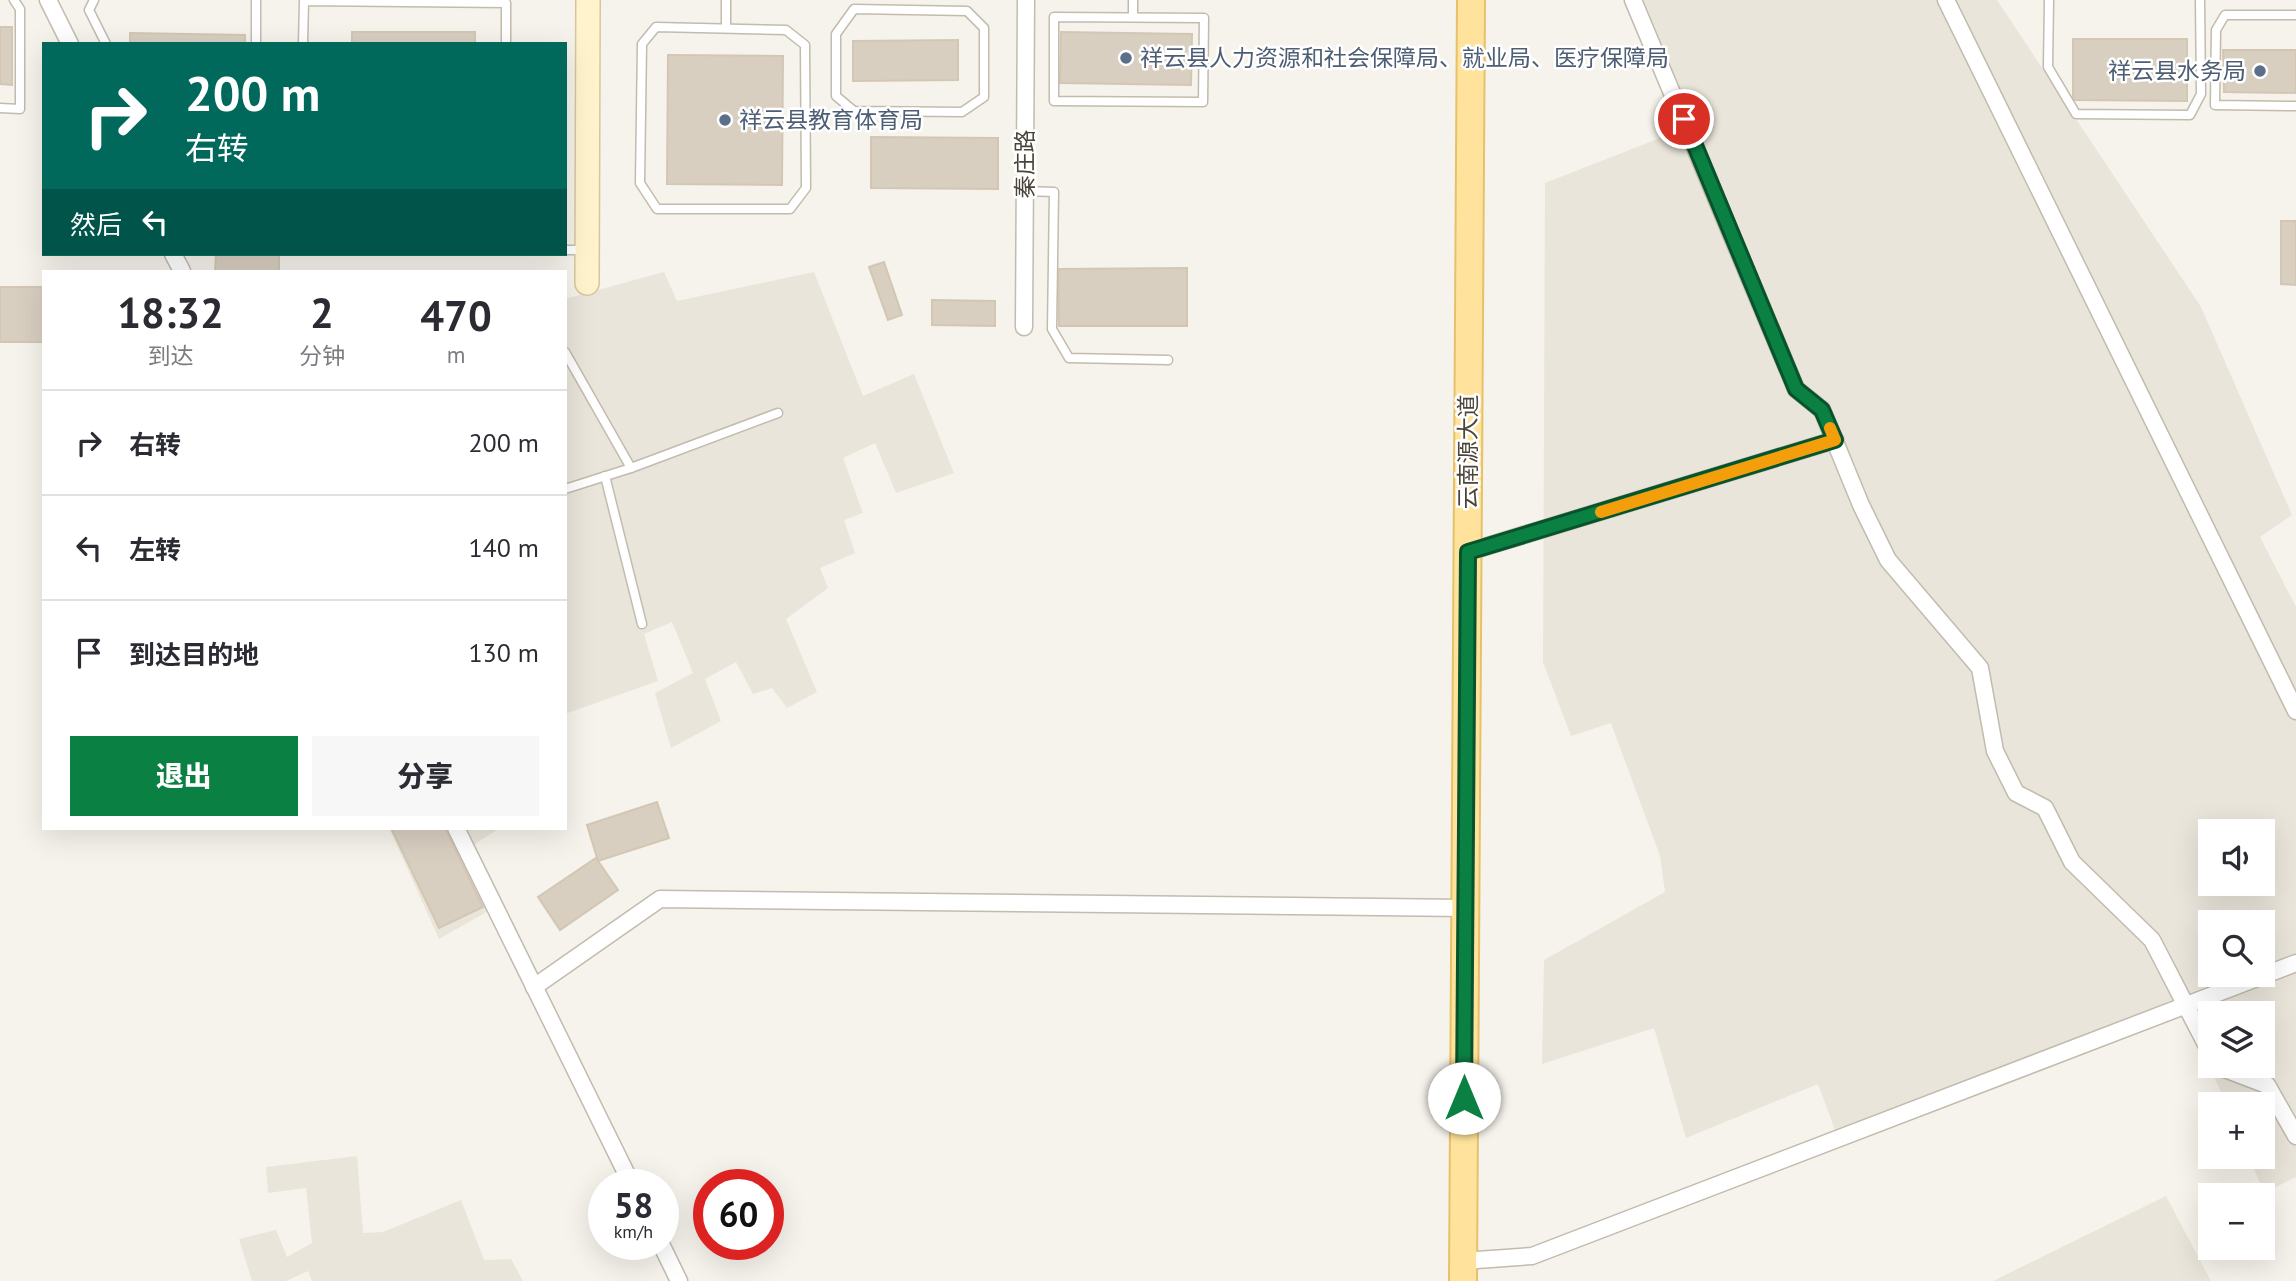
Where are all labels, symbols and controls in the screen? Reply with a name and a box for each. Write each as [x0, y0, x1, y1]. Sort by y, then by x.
place label: 祥云县人力资源和社会保障局、就业局、医疗保障局 [1140, 43, 1669, 72]
marker: 祥云县人力资源和社会保障局、就业局、医疗保障局 [1118, 50, 1134, 66]
place label: 祥云县水务局 [2108, 56, 2246, 85]
text: 200 m [185, 61, 320, 125]
marker: 祥云县水务局 [2252, 63, 2268, 79]
icon: right [70, 70, 161, 161]
pin [1654, 89, 1714, 149]
icon: arrive [1665, 100, 1703, 138]
place label: 祥云县教育体育局 [739, 105, 923, 134]
marker: 祥云县教育体育局 [717, 112, 733, 128]
text: 右转 [185, 127, 249, 169]
street label: 秦庄路 [1010, 130, 1039, 199]
icon: left [136, 203, 174, 241]
text: 然后 [70, 208, 122, 241]
text: 18:32 [117, 285, 224, 340]
text: 2 [310, 285, 334, 340]
text: 470 [420, 288, 492, 343]
text: m [447, 340, 465, 369]
text: 到达 [148, 341, 194, 370]
text: 分钟 [299, 341, 345, 370]
street label: 云南源大道 [1453, 395, 1482, 510]
icon: right [70, 424, 108, 462]
text: 200 m [468, 426, 539, 459]
text: 右转 [129, 428, 181, 461]
icon: left [70, 529, 108, 567]
text: 140 m [468, 531, 539, 564]
text: 左转 [129, 533, 181, 566]
icon: arrive [70, 634, 108, 672]
text: 130 m [468, 636, 539, 669]
text: 到达目的地 [129, 638, 259, 671]
button: 退出 [70, 736, 298, 816]
button: 分享 [312, 736, 539, 816]
map controls [2198, 819, 2275, 1260]
button: sound [2198, 819, 2275, 896]
button: search [2198, 910, 2275, 987]
button: layers [2198, 1001, 2275, 1078]
position arrow [1427, 1061, 1501, 1135]
button: + [2198, 1092, 2275, 1169]
speed limit sign: 60 [693, 1169, 784, 1260]
text: 58 [614, 1182, 653, 1228]
button: − [2198, 1183, 2275, 1260]
text: km/h [614, 1220, 653, 1243]

